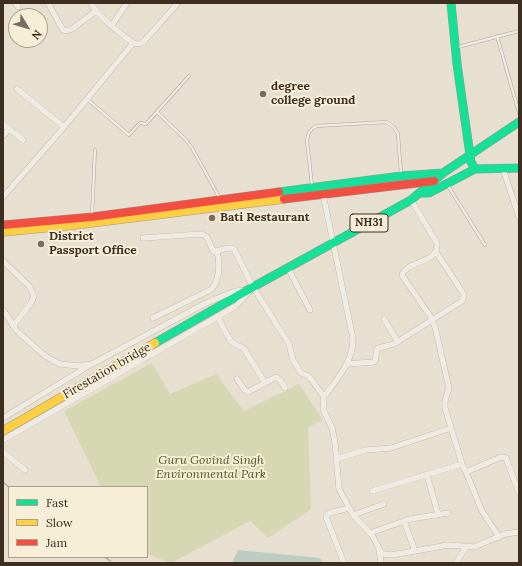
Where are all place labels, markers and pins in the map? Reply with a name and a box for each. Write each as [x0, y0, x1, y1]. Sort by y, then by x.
place label: degree college ground [271, 80, 355, 108]
marker: degree college ground [258, 89, 268, 99]
place label: Bati Restaurant [220, 211, 310, 225]
marker: Bati Restaurant [207, 213, 217, 223]
place label: District Passport Office [49, 230, 137, 258]
marker: District Passport Office [36, 239, 46, 249]

